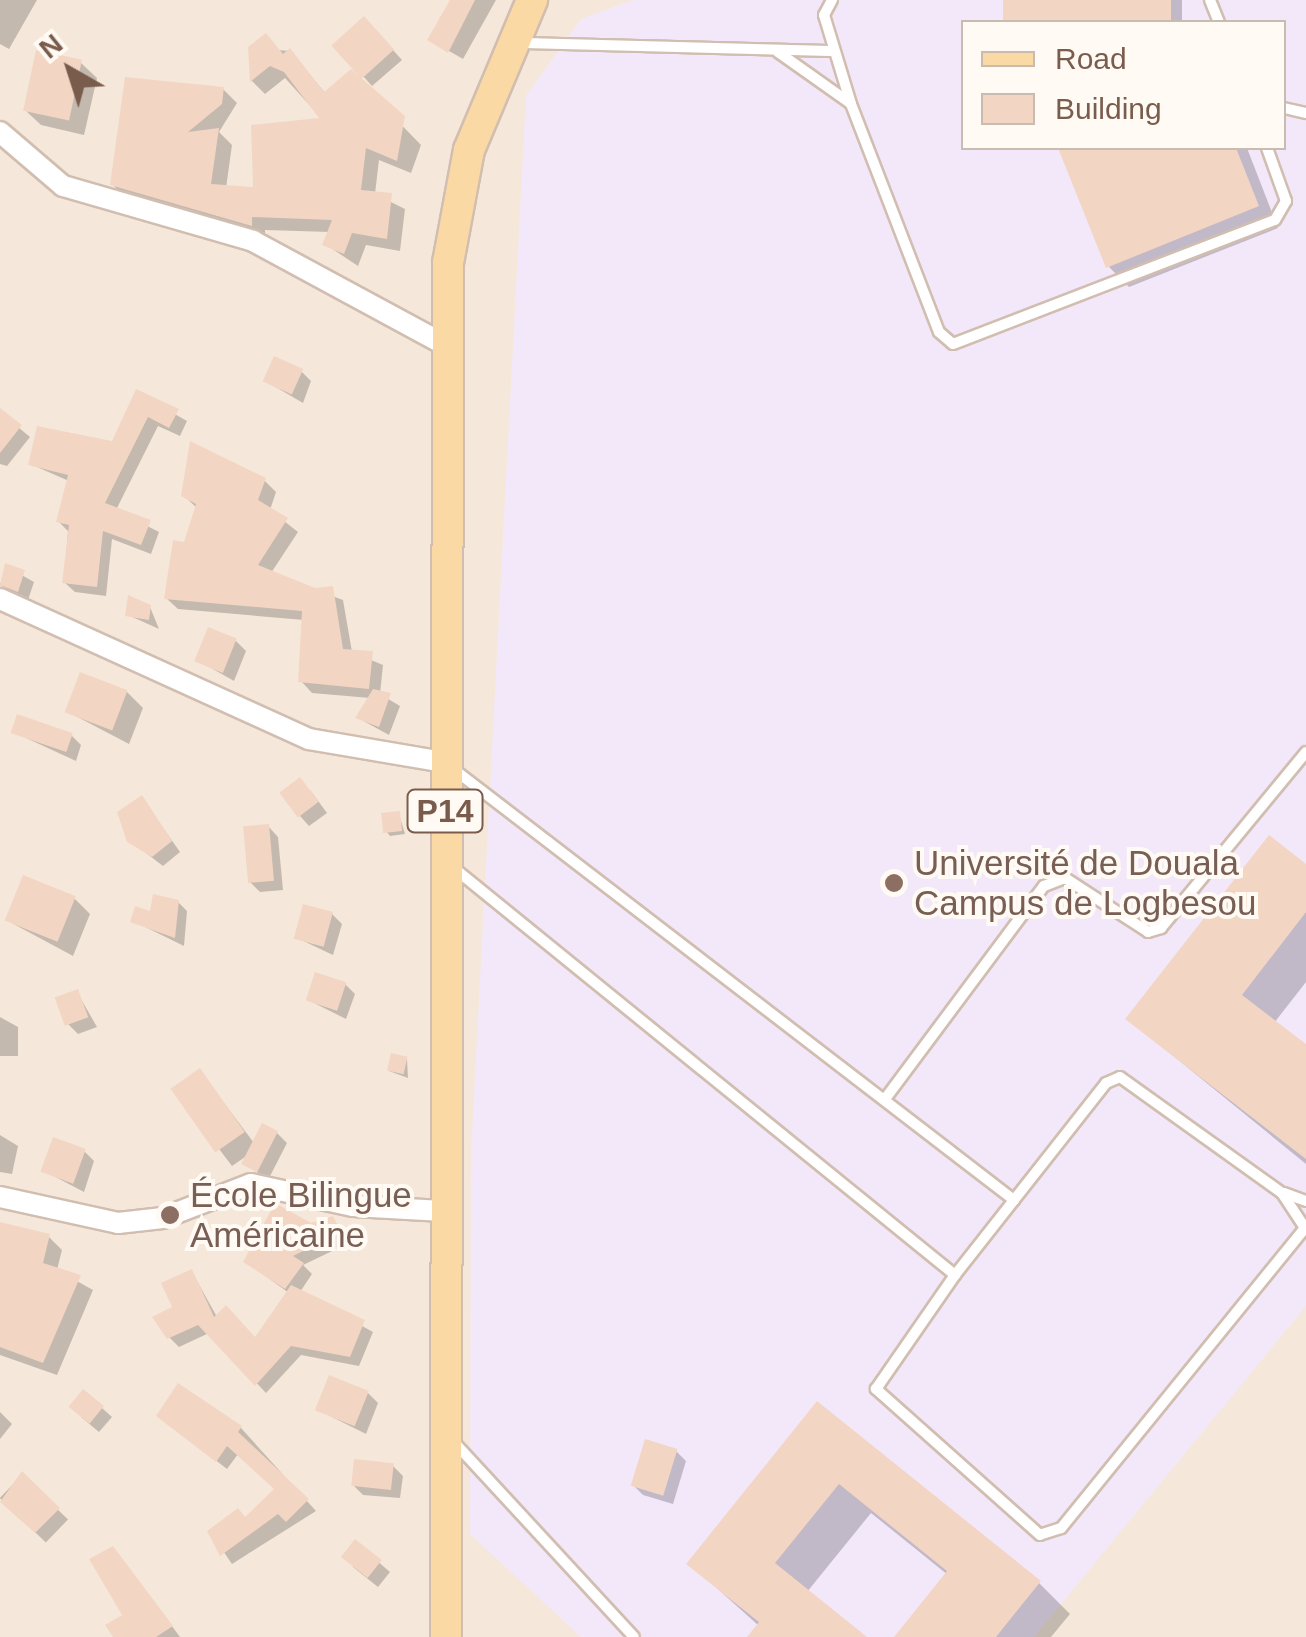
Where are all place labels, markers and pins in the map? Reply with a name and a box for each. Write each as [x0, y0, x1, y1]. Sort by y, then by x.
place label: Université de Douala Campus de Logbesou [914, 842, 1256, 924]
marker: Université de Douala Campus de Logbesou [883, 872, 905, 894]
place label: École Bilingue Américaine [190, 1174, 412, 1256]
marker: École Bilingue Américaine [159, 1204, 181, 1226]

